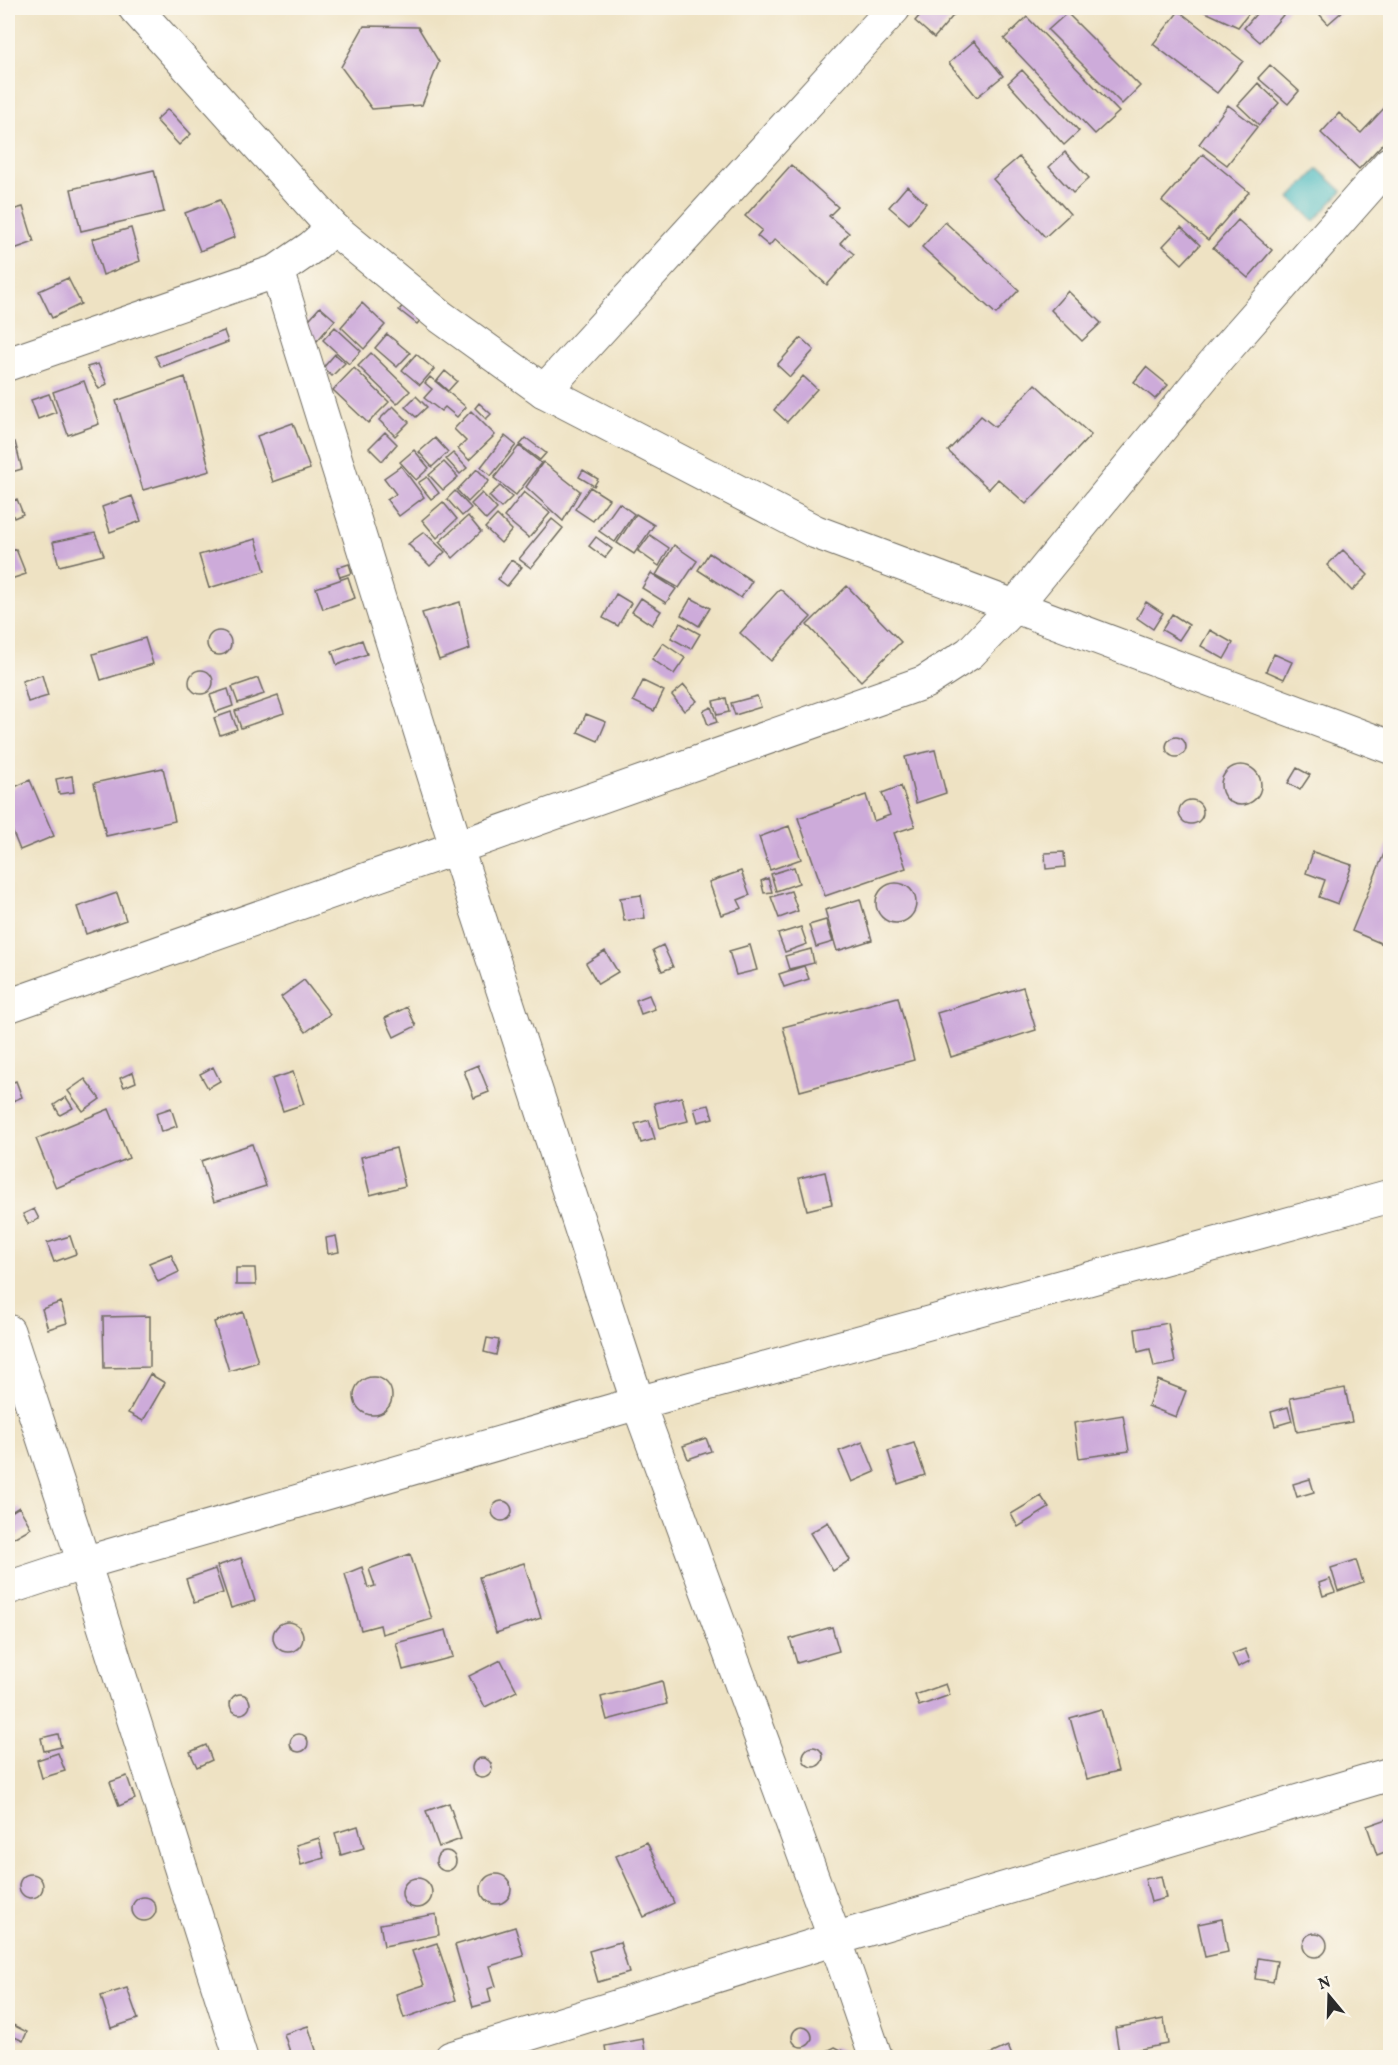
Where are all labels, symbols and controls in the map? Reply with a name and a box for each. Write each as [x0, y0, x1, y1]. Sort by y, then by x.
north arrow [1299, 1966, 1359, 2026]
text: N [1316, 1971, 1334, 1996]

